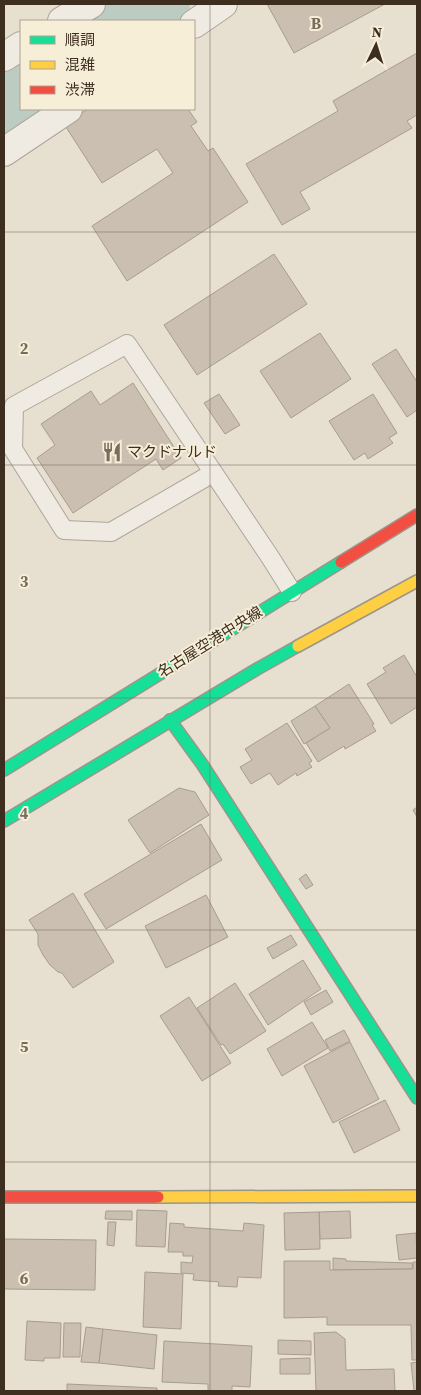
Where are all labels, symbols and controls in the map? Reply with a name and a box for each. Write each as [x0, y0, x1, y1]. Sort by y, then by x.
text: B [311, 12, 322, 34]
legend [20, 20, 195, 110]
north arrow [351, 20, 401, 70]
text: N [371, 22, 383, 42]
text: 順調 [65, 29, 95, 50]
text: 混雑 [65, 54, 95, 75]
text: 渋滞 [65, 79, 95, 100]
text: 2 [20, 337, 29, 359]
restaurant icon: マクドナルド [101, 441, 123, 463]
place label: マクドナルド [127, 441, 217, 462]
text: 3 [20, 570, 29, 592]
street label: 名古屋空港中央線 [153, 601, 266, 682]
text: 4 [20, 802, 29, 824]
text: 5 [20, 1035, 29, 1057]
text: 6 [20, 1267, 29, 1289]

